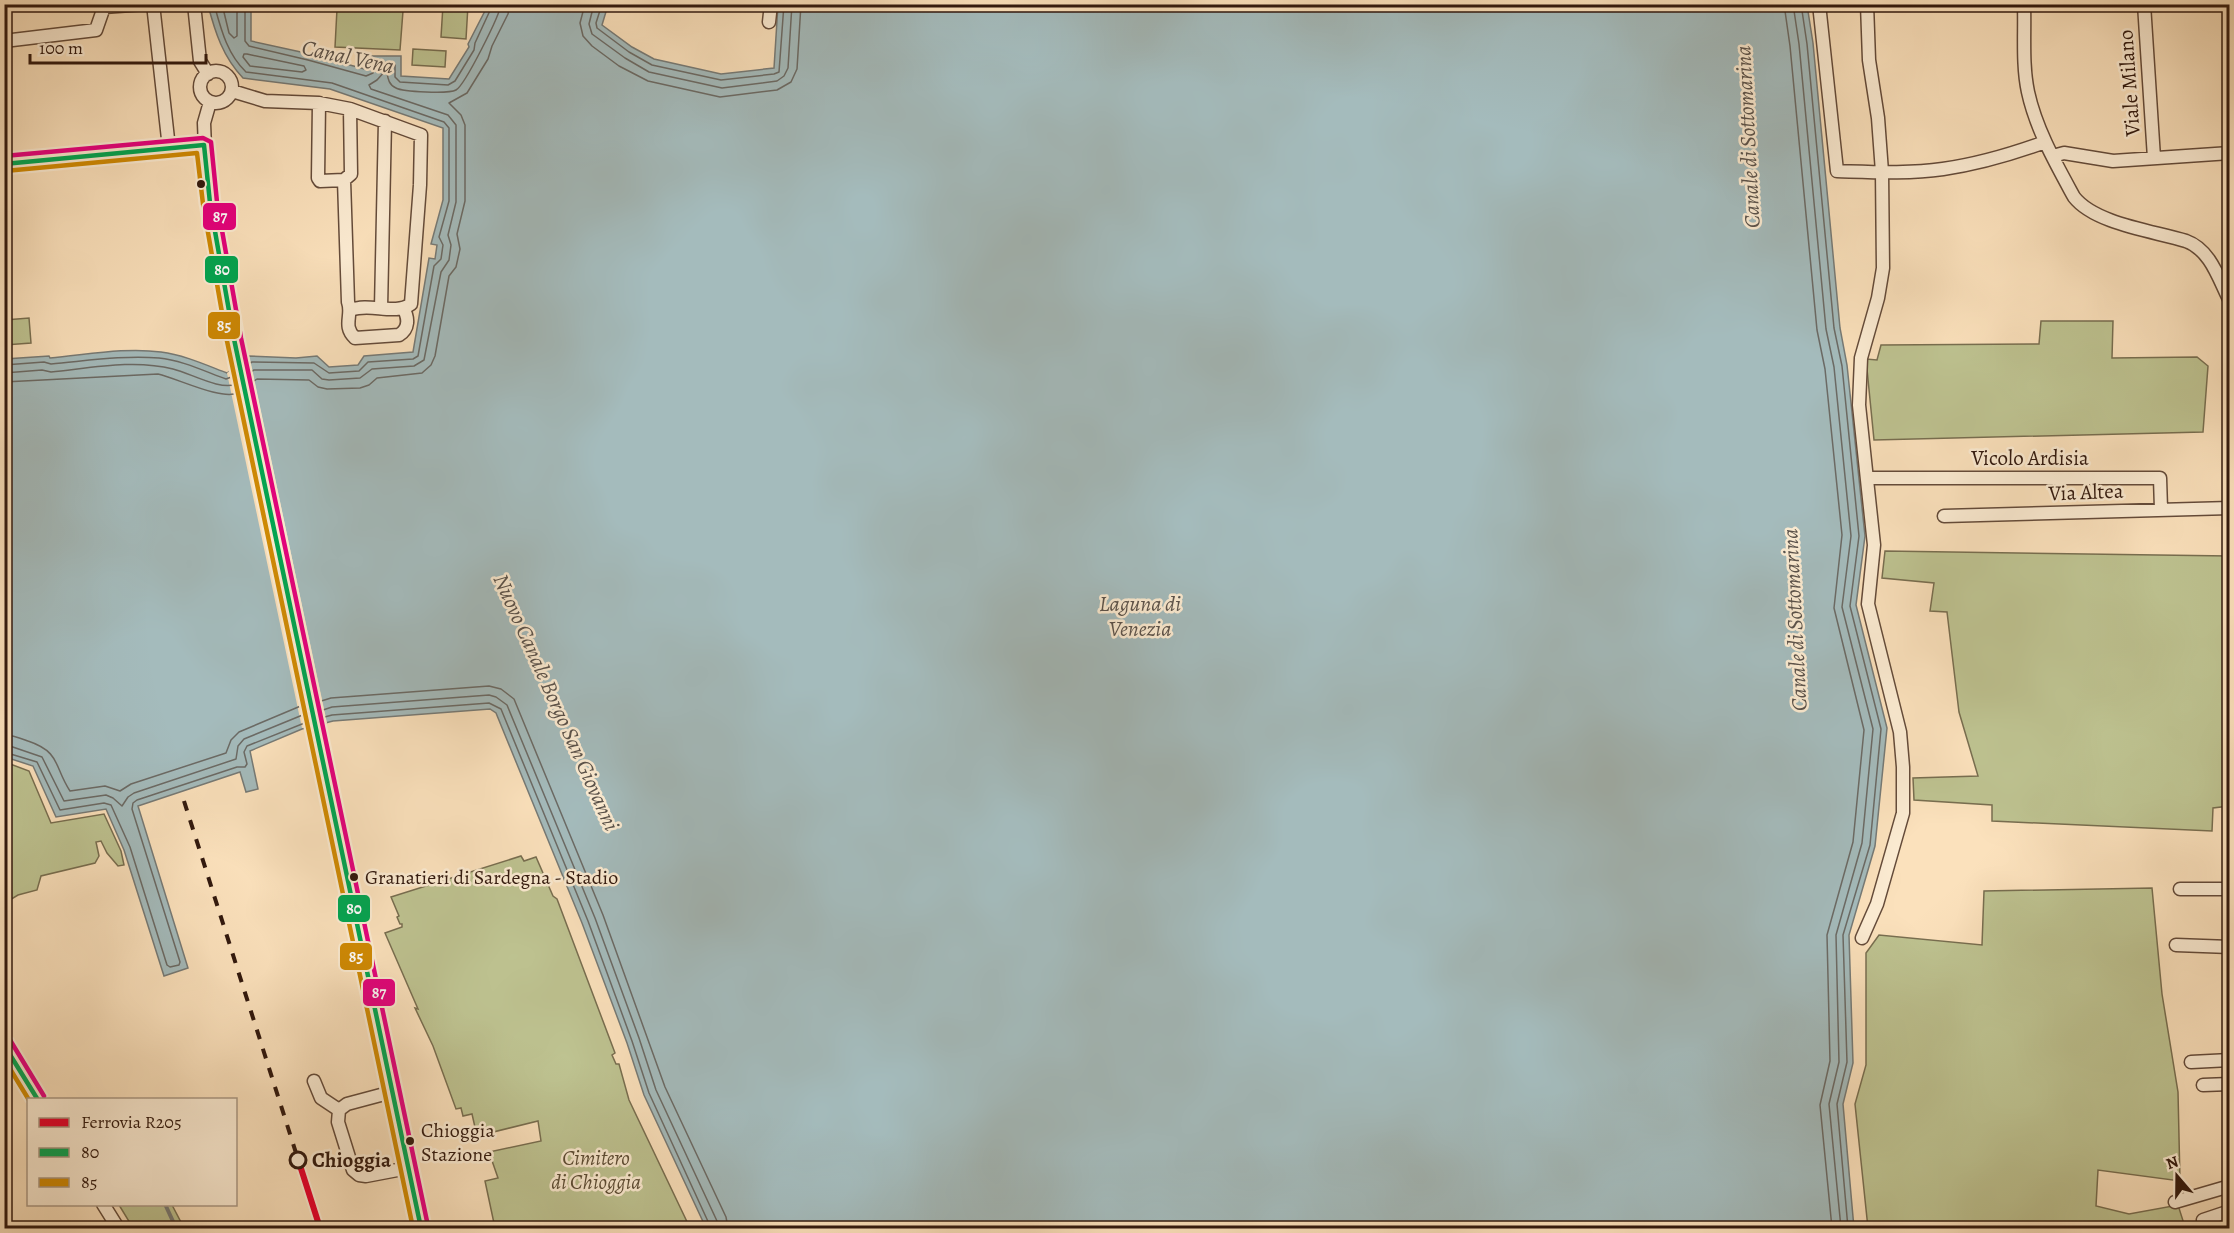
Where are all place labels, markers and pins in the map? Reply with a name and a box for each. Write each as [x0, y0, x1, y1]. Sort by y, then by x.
unlabelled marker [195, 178, 207, 190]
place label: Granatieri di Sardegna - Stadio [365, 864, 618, 891]
marker: Granatieri di Sardegna - Stadio [348, 871, 360, 883]
place label: Chioggia Stazione [421, 1117, 495, 1168]
marker: Chioggia Stazione [404, 1135, 416, 1147]
place label: Chioggia [312, 1146, 392, 1174]
marker: Chioggia [289, 1151, 307, 1169]

